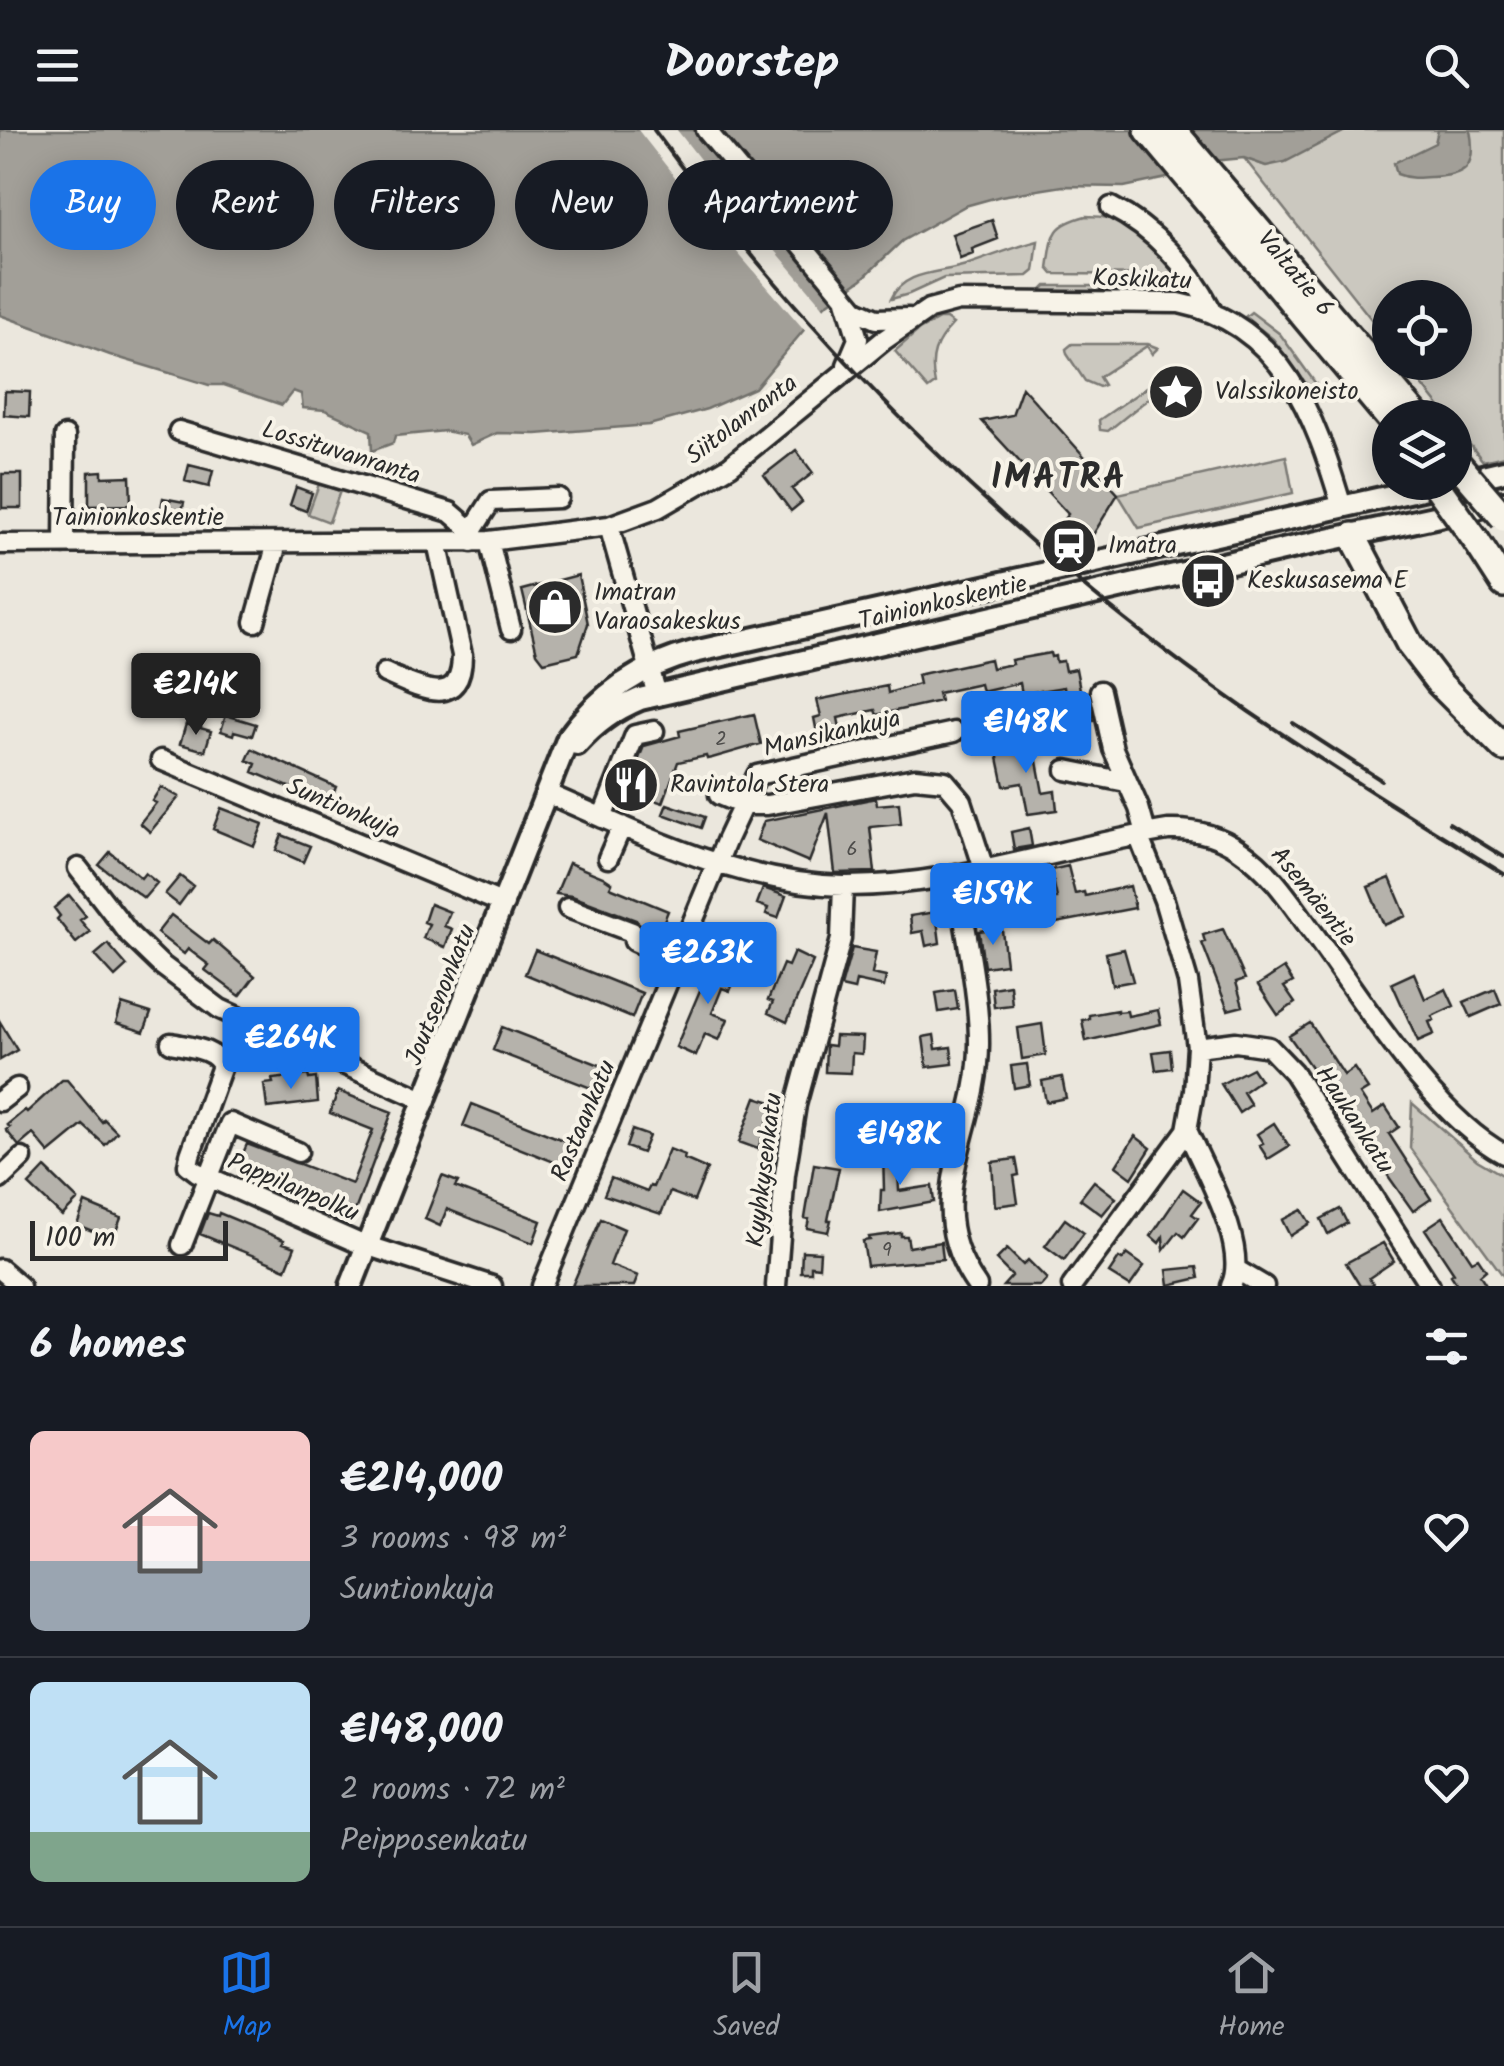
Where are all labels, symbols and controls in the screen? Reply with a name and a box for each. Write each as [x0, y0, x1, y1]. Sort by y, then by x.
text: Doorstep [665, 29, 839, 101]
icon: menu [30, 38, 85, 93]
icon: search [1419, 38, 1474, 93]
chip: Buy [30, 160, 156, 250]
chip: Rent [176, 160, 314, 250]
chip: Filters [334, 160, 495, 250]
chip: New [515, 160, 648, 250]
chip: Apartment [668, 160, 893, 250]
street label: Valtatie 6 [1246, 222, 1344, 326]
street label: Koskikatu [1092, 258, 1192, 302]
map controls [1372, 280, 1472, 500]
button: locate [1372, 280, 1472, 380]
place icon: Valssikoneisto [1146, 362, 1206, 422]
street label: Siitolanranta [677, 364, 807, 476]
place label: Valssikoneisto [1215, 372, 1359, 412]
button: layers [1372, 400, 1472, 500]
street label: Lossituvanranta [257, 410, 425, 496]
district label: IMATRA [991, 451, 1127, 507]
street label: Tainionkoskentie [52, 498, 224, 538]
station icon: Imatra [1039, 516, 1099, 576]
place label: Imatra [1108, 526, 1177, 566]
bus stop icon: Keskusasema E [1178, 551, 1238, 611]
place label: Keskusasema E [1247, 561, 1409, 601]
street label: Tainionkoskentie [855, 564, 1031, 642]
place label: Imatran Varaosakeskus [594, 573, 741, 642]
shop icon: Imatran Varaosakeskus [525, 577, 585, 637]
pin: €214K [126, 653, 266, 738]
text: €214K [153, 660, 239, 711]
pin: €148K [956, 691, 1096, 776]
text: €148K [983, 698, 1069, 749]
street label: Mansikankuja [759, 699, 905, 769]
house number: 2 [715, 724, 727, 756]
restaurant icon: Ravintola Stera [601, 755, 661, 815]
place label: Ravintola Stera [670, 765, 829, 805]
street label: Suntionkuja [280, 767, 406, 851]
house number: 6 [846, 834, 858, 866]
street label: Asemäentie [1260, 838, 1366, 956]
pin: €159K [923, 863, 1063, 948]
text: €159K [952, 870, 1034, 921]
street label: Joutsenonkatu [394, 918, 488, 1072]
pin: €263K [638, 922, 778, 1007]
text: €263K [661, 929, 755, 980]
pin: €264K [221, 1007, 361, 1092]
text: €264K [245, 1014, 338, 1065]
street label: Rastaankatu [540, 1054, 628, 1188]
street label: Haukankatu [1304, 1058, 1404, 1182]
street label: Kyyhkysenkatu [736, 1090, 794, 1250]
pin: €148K [830, 1103, 970, 1188]
text: €148K [857, 1110, 943, 1161]
street label: Pappilanpolku [221, 1142, 365, 1234]
scale bar [30, 1216, 228, 1260]
text: 100 m [45, 1216, 115, 1261]
house number: 9 [882, 1235, 892, 1267]
text: 6 homes [30, 1313, 186, 1380]
icon: filters [1419, 1319, 1474, 1374]
text: €214,000 [340, 1447, 502, 1514]
icon: home [110, 1471, 230, 1591]
icon: heart [1419, 1504, 1474, 1559]
text: 3 rooms · 98 m² [340, 1514, 566, 1565]
text: Suntionkuja [340, 1565, 495, 1616]
text: €148,000 [340, 1698, 503, 1765]
icon: home [110, 1722, 230, 1842]
icon: heart [1419, 1755, 1474, 1810]
text: 2 rooms · 72 m² [340, 1765, 565, 1816]
text: Peipposenkatu [340, 1816, 527, 1867]
tab: Map [219, 1945, 274, 2050]
tab: Saved [713, 1945, 780, 2050]
tab: Home [1218, 1945, 1285, 2050]

